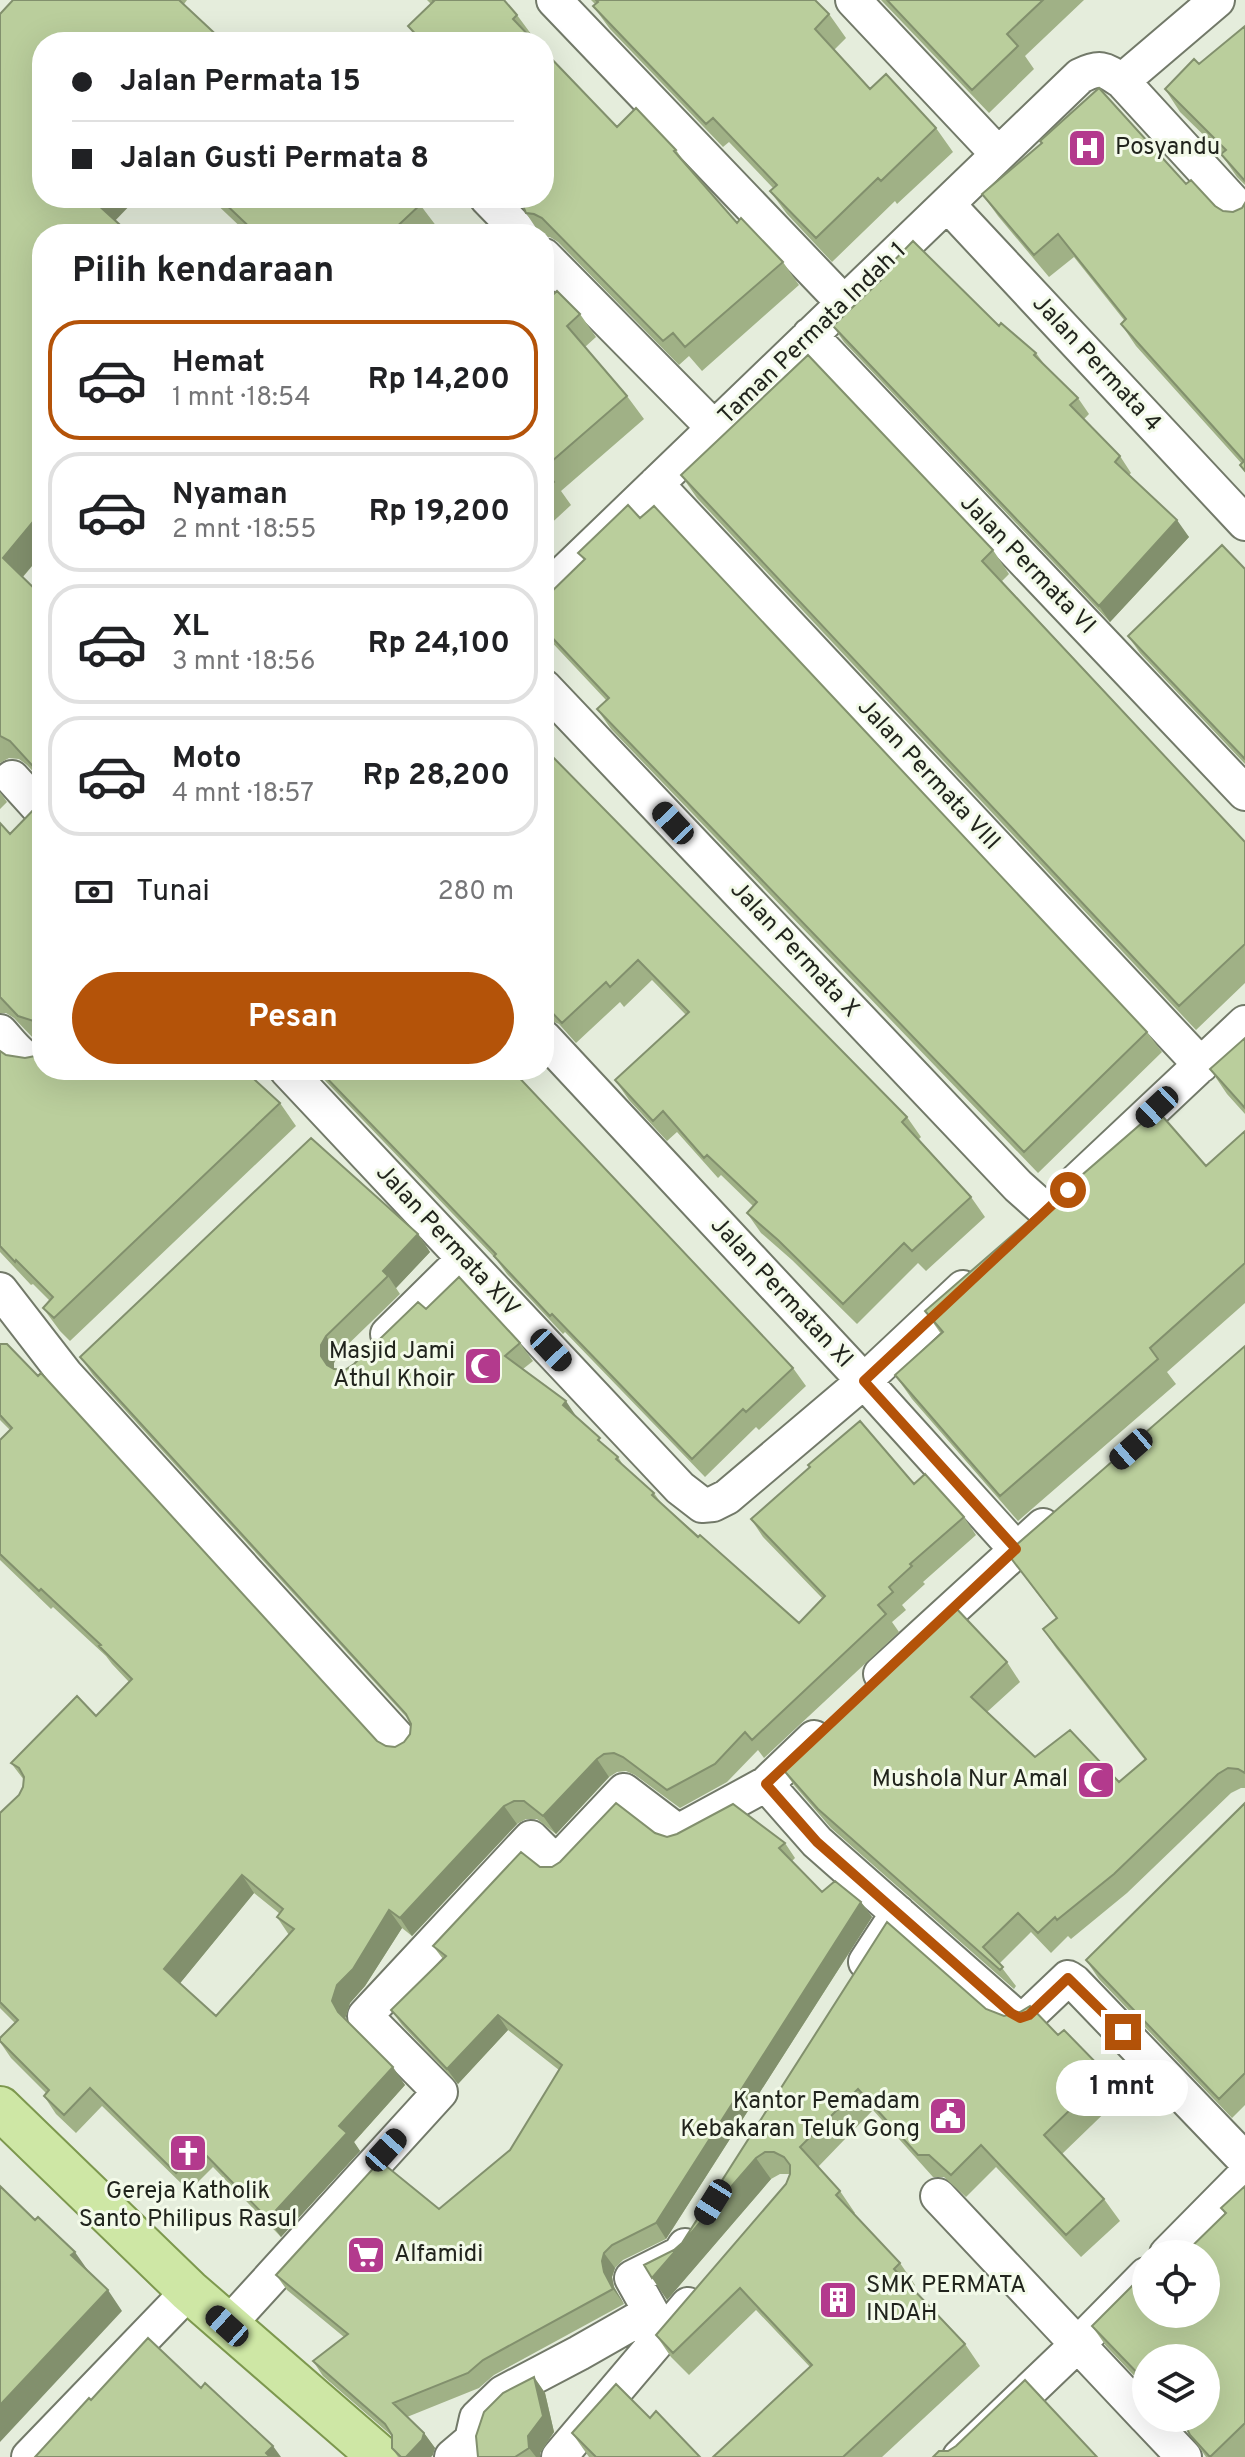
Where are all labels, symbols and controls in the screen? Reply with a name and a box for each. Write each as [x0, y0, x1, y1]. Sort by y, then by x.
text: Jalan Permata 15 [120, 64, 361, 101]
hospital icon: Posyandu [1066, 127, 1108, 169]
place label: Posyandu [1115, 133, 1220, 163]
text: Jalan Gusti Permata 8 [120, 141, 429, 178]
street label: Taman Permata Indah 1 [713, 236, 913, 432]
text: Pilih kendaraan [72, 249, 334, 295]
street label: Jalan Permata 4 [1025, 289, 1167, 439]
icon: car [76, 344, 148, 416]
text: Hemat [172, 345, 265, 382]
text: Rp 14,200 [368, 362, 510, 399]
text: 1 mnt · 18:54 [172, 382, 311, 415]
icon: car [76, 476, 148, 548]
text: Nyaman [172, 477, 288, 514]
street label: Jalan Permata VI [953, 489, 1101, 641]
text: Rp 19,200 [369, 494, 510, 531]
text: 2 mnt · 18:55 [172, 514, 316, 547]
icon: car [76, 608, 148, 680]
text: XL [172, 609, 209, 646]
text: Rp 24,100 [368, 626, 510, 663]
text: 3 mnt · 18:56 [172, 646, 316, 679]
street label: Jalan Permata VIII [850, 693, 1006, 857]
icon: car [76, 740, 148, 812]
text: Moto [172, 741, 242, 778]
text: Rp 28,200 [363, 758, 510, 795]
text: 4 mnt · 18:57 [172, 778, 314, 811]
car [648, 797, 698, 849]
icon: cash [72, 870, 116, 914]
text: Tunai [136, 874, 210, 911]
street label: Jalan Permata X [723, 875, 865, 1025]
text: 280 m [438, 876, 514, 909]
button: Pesan [72, 972, 514, 1064]
car [1131, 1082, 1183, 1132]
street label: Jalan Permata XIV [369, 1158, 525, 1324]
route start [1050, 1172, 1086, 1208]
street label: Jalan Permatan XI [703, 1211, 859, 1375]
car [526, 1324, 576, 1376]
place label: Masjid Jami Athul Khoir [329, 1337, 455, 1395]
mosque icon: Masjid Jami Athul Khoir [462, 1345, 504, 1387]
car [1105, 1424, 1157, 1474]
mosque icon: Mushola Nur Amal [1075, 1759, 1117, 1801]
place label: Mushola Nur Amal [872, 1765, 1068, 1795]
route end [1105, 2014, 1141, 2050]
callout: 1 mnt [1057, 2060, 1189, 2116]
text: 1 mnt [1089, 2071, 1155, 2104]
place label: Kantor Pemadam Kebakaran Teluk Gong [680, 2087, 920, 2145]
public building icon: Kantor Pemadam Kebakaran Teluk Gong [927, 2095, 969, 2137]
car [361, 2124, 411, 2176]
church icon: Gereja Katholik Santo Philipus Rasul [167, 2132, 209, 2174]
car [690, 2175, 736, 2229]
place label: Gereja Katholik Santo Philipus Rasul [79, 2177, 297, 2235]
supermarket icon: Alfamidi [345, 2234, 387, 2276]
place label: Alfamidi [394, 2240, 483, 2270]
map controls [1132, 2240, 1220, 2432]
button: locate [1132, 2240, 1220, 2328]
place label: SMK PERMATA INDAH [866, 2271, 1026, 2329]
building icon: SMK PERMATA INDAH [817, 2279, 859, 2321]
car [201, 2301, 253, 2351]
button: layers [1132, 2344, 1220, 2432]

